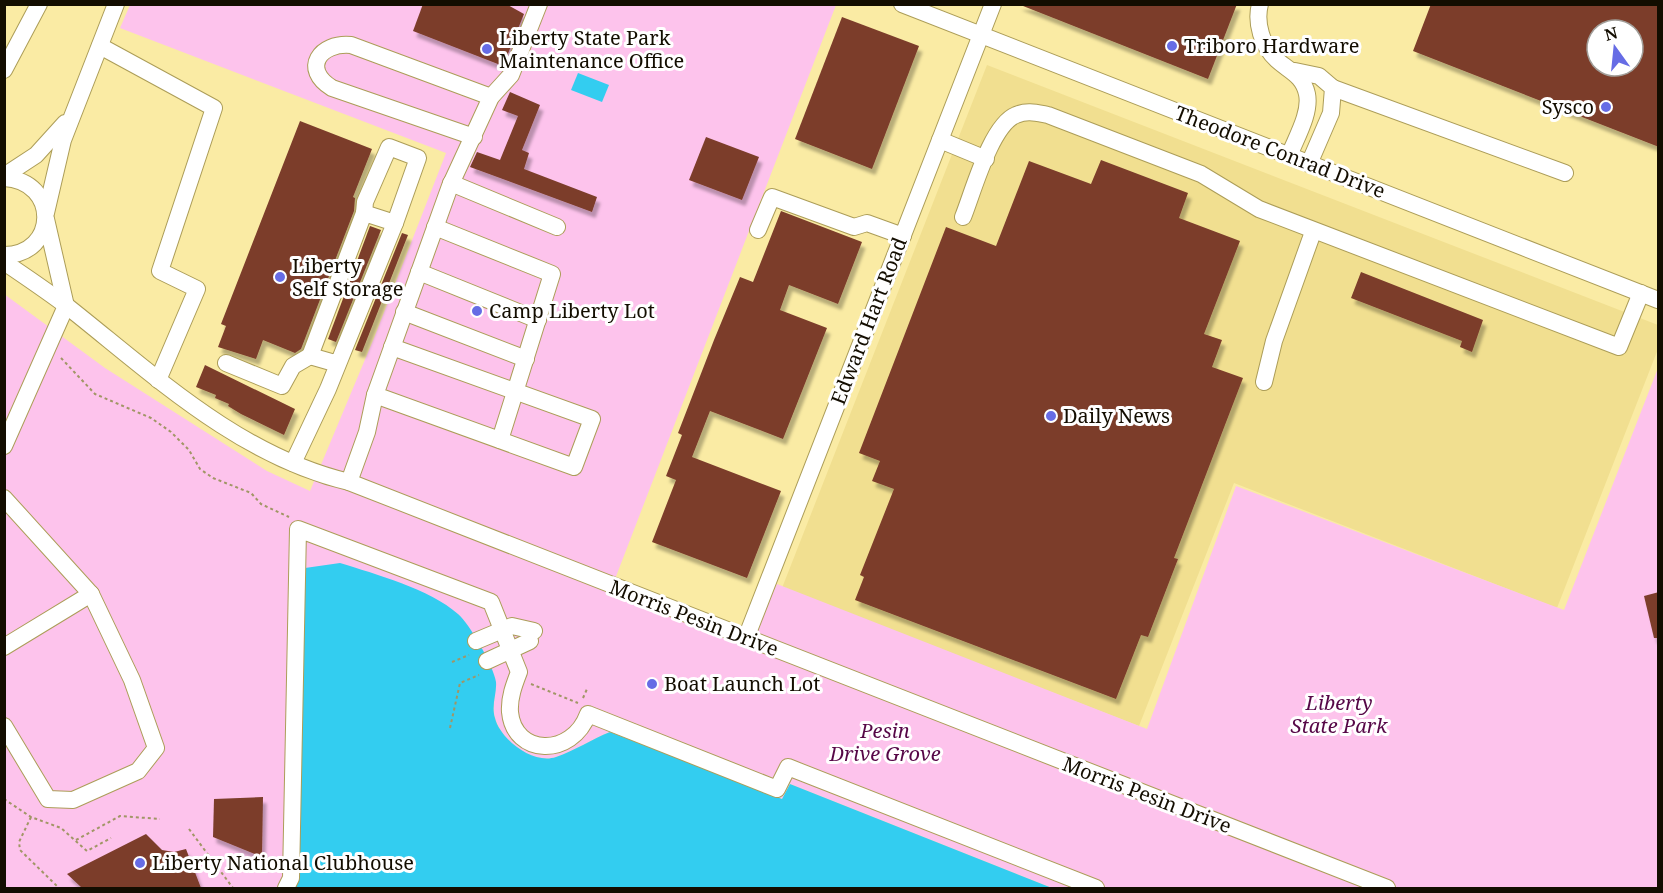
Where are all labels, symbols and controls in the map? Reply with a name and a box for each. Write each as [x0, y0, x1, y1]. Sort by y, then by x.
north arrow [1585, 18, 1645, 78]
text: N [1602, 21, 1620, 46]
place label: Liberty State Park Maintenance Office [499, 24, 684, 74]
place label: Triboro Hardware [1184, 32, 1360, 59]
marker: Triboro Hardware [1165, 39, 1179, 53]
marker: Liberty State Park Maintenance Office [480, 42, 494, 56]
place label: Sysco [1542, 93, 1594, 120]
street label: Theodore Conrad Drive [1171, 99, 1389, 204]
marker: Sysco [1599, 100, 1613, 114]
street label: Edward Hart Road [824, 233, 913, 408]
place label: Liberty Self Storage [292, 252, 404, 302]
marker: Liberty Self Storage [273, 270, 287, 284]
place label: Camp Liberty Lot [489, 297, 655, 324]
marker: Camp Liberty Lot [470, 304, 484, 318]
place label: Daily News [1063, 402, 1170, 429]
marker: Daily News [1044, 409, 1058, 423]
street label: Morris Pesin Drive [606, 573, 782, 662]
place label: Boat Launch Lot [664, 670, 820, 697]
marker: Boat Launch Lot [645, 677, 659, 691]
park label: Liberty State Park [1291, 689, 1388, 739]
park label: Pesin Drive Grove [828, 717, 941, 767]
street label: Morris Pesin Drive [1059, 750, 1235, 839]
place label: Liberty National Clubhouse [152, 849, 414, 876]
marker: Liberty National Clubhouse [133, 856, 147, 870]

